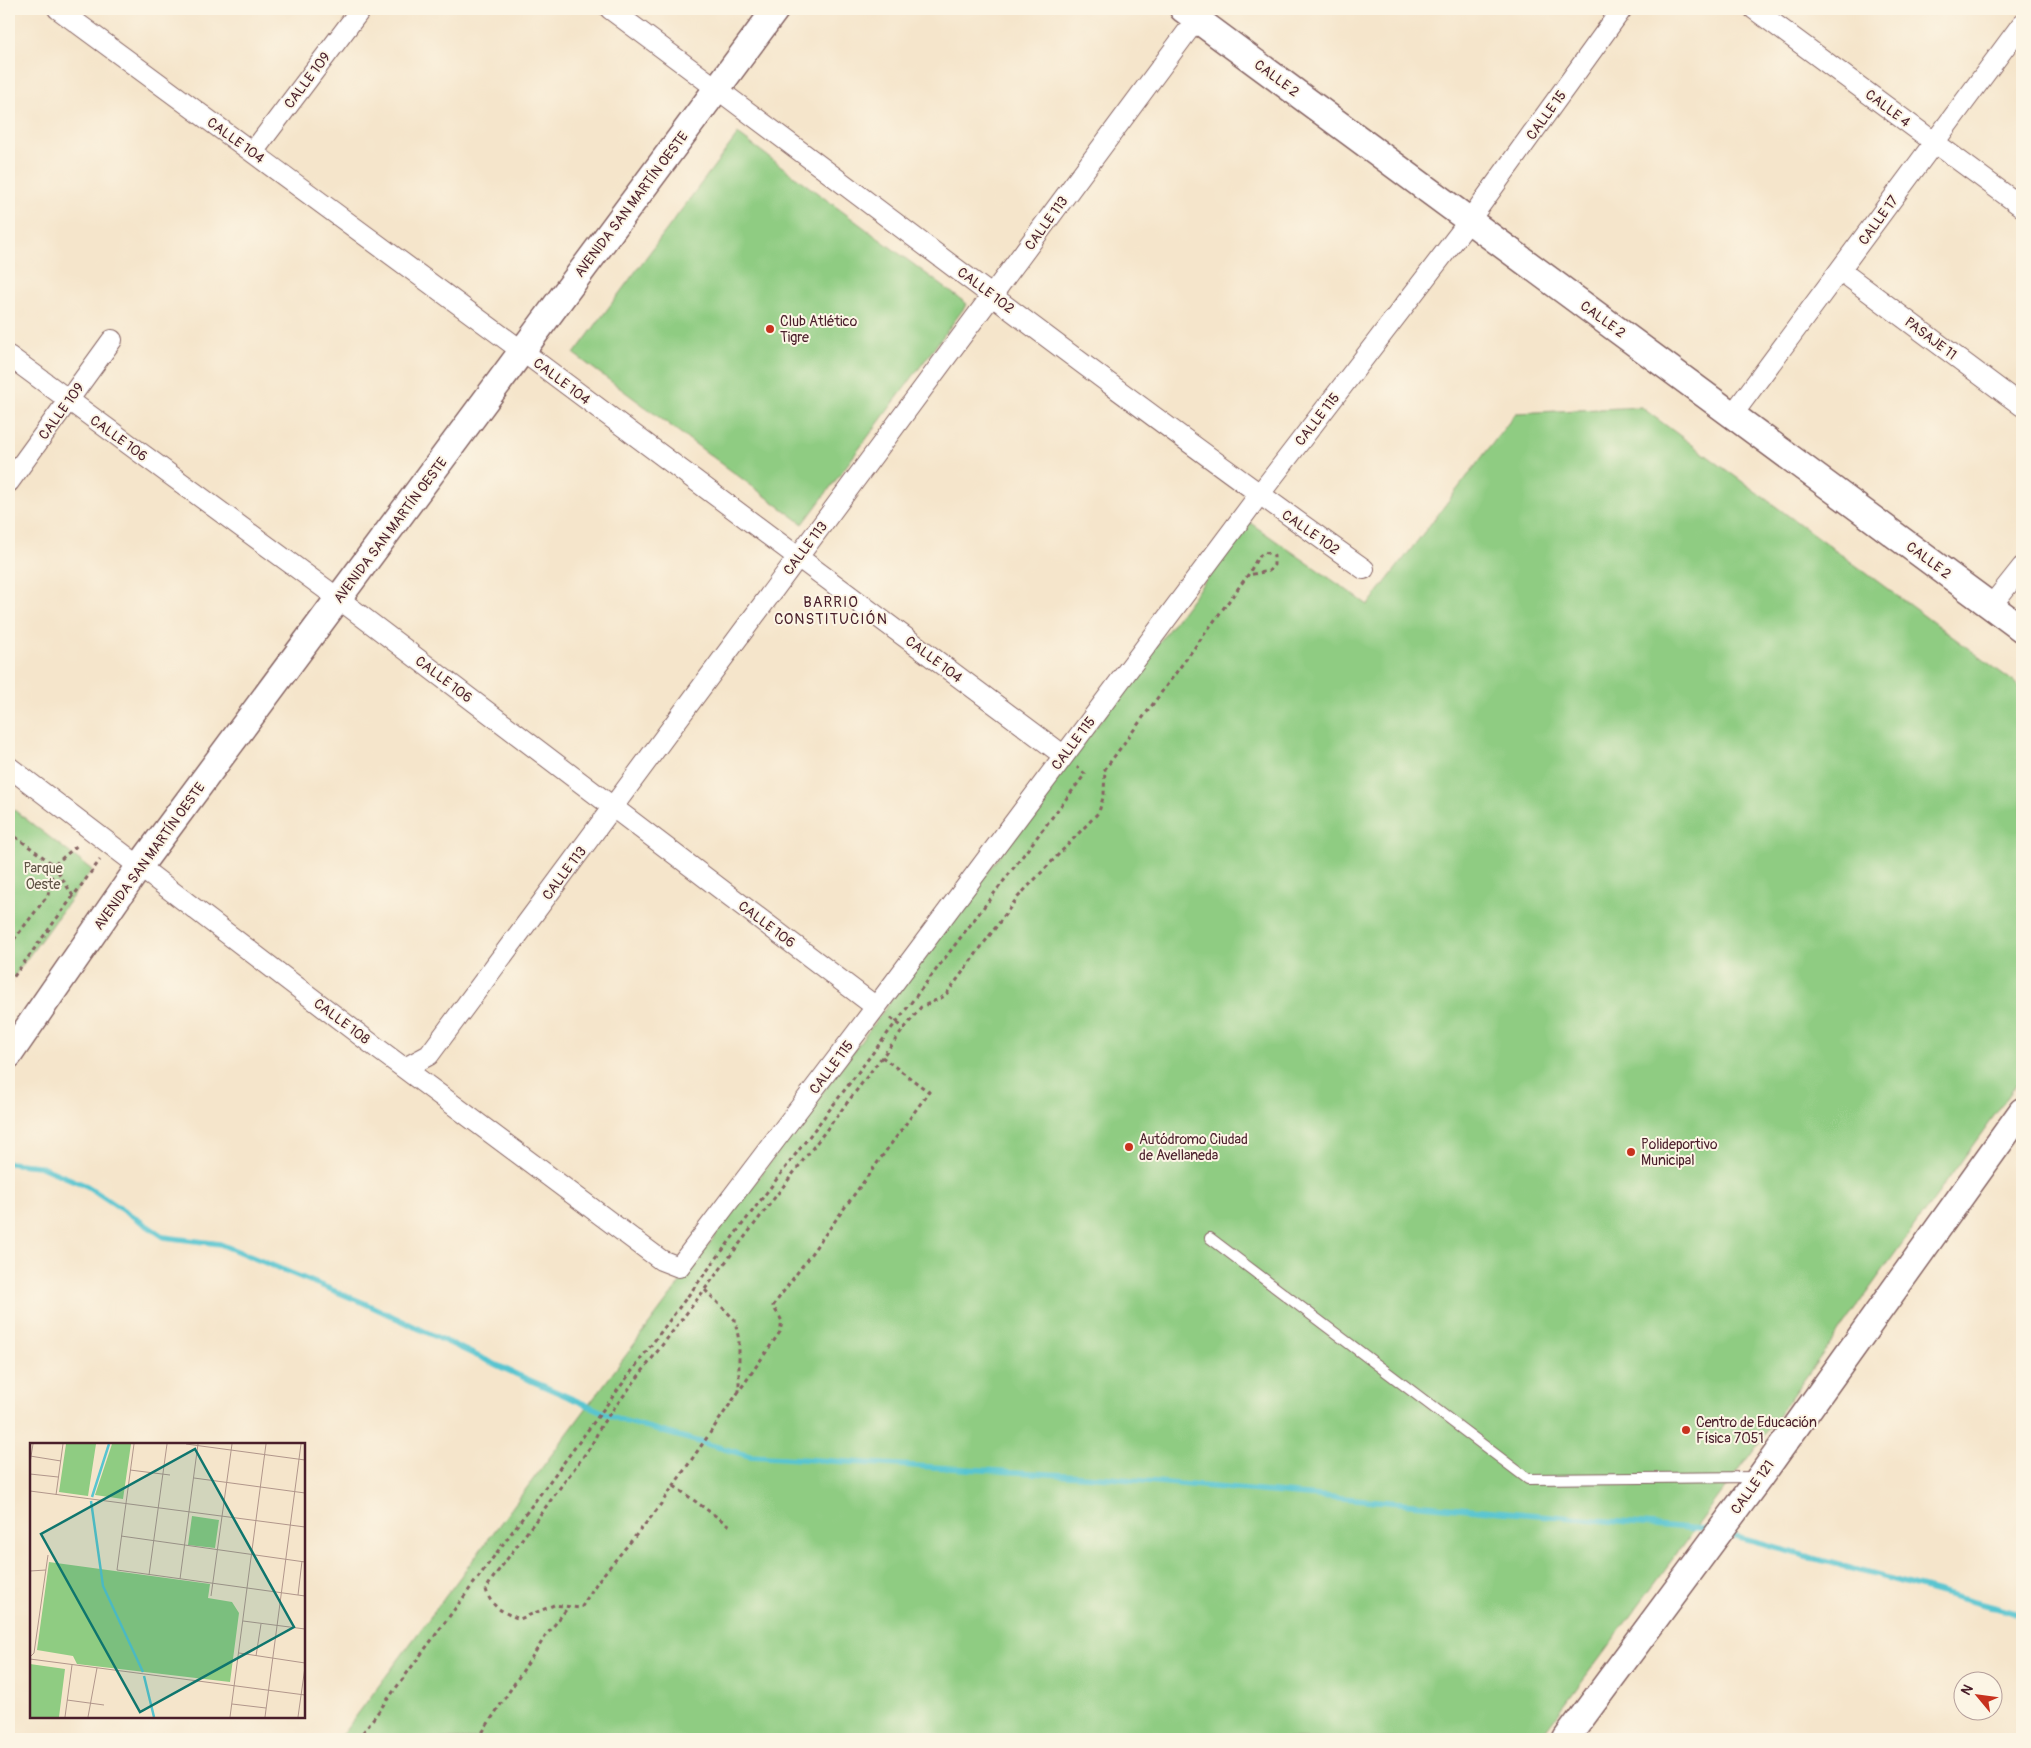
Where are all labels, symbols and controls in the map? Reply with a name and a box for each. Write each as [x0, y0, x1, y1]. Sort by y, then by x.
street label: CALLE 109 [281, 49, 334, 112]
street label: CALLE 2 [1251, 56, 1303, 101]
street label: CALLE 4 [1862, 86, 1914, 131]
street label: CALLE 15 [1523, 87, 1570, 143]
street label: CALLE 104 [204, 114, 268, 167]
street label: AVENIDA SAN MARTÍN OESTE [570, 127, 692, 281]
street label: CALLE 17 [1855, 192, 1902, 248]
street label: CALLE 113 [1021, 193, 1072, 254]
street label: CALLE 102 [954, 264, 1018, 317]
street label: CALLE 2 [1577, 297, 1629, 342]
place label: Club Atlético Tigre [780, 313, 858, 346]
street label: PASAJE 11 [1901, 313, 1960, 363]
marker: Club Atlético Tigre [764, 323, 776, 335]
street label: CALLE 104 [530, 354, 594, 408]
street label: CALLE 109 [35, 380, 88, 443]
street label: CALLE 115 [1291, 389, 1343, 449]
street label: CALLE 106 [87, 412, 151, 465]
street label: AVENIDA SAN MARTÍN OESTE [329, 453, 451, 607]
street label: CALLE 102 [1279, 506, 1343, 559]
street label: CALLE 113 [780, 518, 831, 578]
street label: CALLE 2 [1903, 538, 1955, 583]
district label: BARRIO CONSTITUCIÓN [774, 593, 888, 629]
street label: CALLE 104 [902, 632, 966, 686]
street label: CALLE 106 [412, 652, 476, 706]
street label: CALLE 115 [1048, 713, 1099, 773]
street label: AVENIDA SAN MARTÍN OESTE [89, 779, 209, 933]
street label: CALLE 113 [539, 843, 590, 903]
park label: Parque Oeste [23, 860, 63, 893]
street label: CALLE 106 [735, 897, 799, 951]
street label: CALLE 108 [310, 995, 373, 1048]
street label: CALLE 115 [806, 1037, 857, 1097]
place label: Autódromo Ciudad de Avellaneda [1139, 1131, 1248, 1164]
place label: Polideportivo Municipal [1641, 1136, 1718, 1169]
marker: Autódromo Ciudad de Avellaneda [1123, 1141, 1135, 1153]
marker: Polideportivo Municipal [1625, 1146, 1637, 1158]
place label: Centro de Educación Física 7051 [1696, 1414, 1817, 1447]
marker: Centro de Educación Física 7051 [1680, 1424, 1692, 1436]
inset map [30, 1443, 305, 1718]
street label: CALLE 121 [1727, 1457, 1778, 1518]
north arrow [1954, 1670, 2004, 1720]
text: N [1957, 1682, 1977, 1698]

